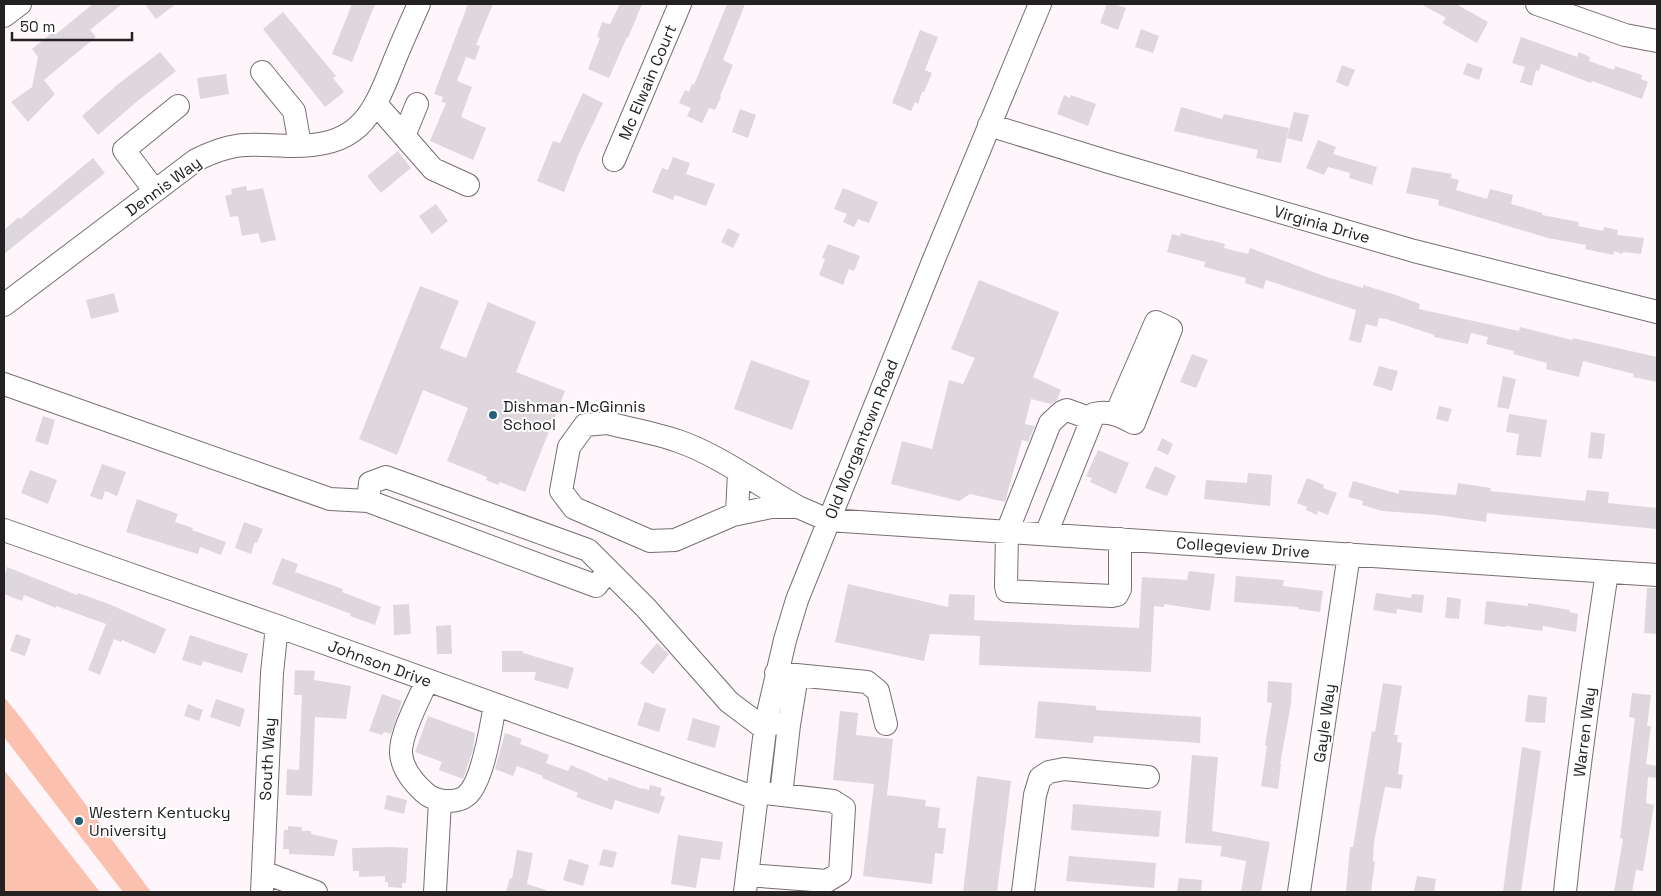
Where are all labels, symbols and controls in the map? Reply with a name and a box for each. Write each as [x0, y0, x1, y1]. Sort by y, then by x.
scale bar [12, 10, 132, 42]
text: 50 m [20, 17, 55, 36]
street label: Mc Elwain Court [614, 21, 681, 143]
street label: Dennis Way [121, 152, 205, 221]
street label: Virginia Drive [1271, 201, 1372, 248]
street label: Old Morgantown Road [820, 356, 903, 522]
place label: Dishman-McGinnis School [503, 396, 646, 435]
marker: Dishman-McGinnis School [487, 409, 499, 421]
street label: Collegeview Drive [1175, 532, 1311, 563]
street label: Johnson Drive [325, 635, 435, 692]
street label: Gayle Way [1309, 682, 1340, 764]
street label: Warren Way [1569, 686, 1600, 778]
street label: South Way [255, 717, 280, 801]
place label: Western Kentucky University [89, 802, 231, 841]
marker: Western Kentucky University [73, 815, 85, 827]

